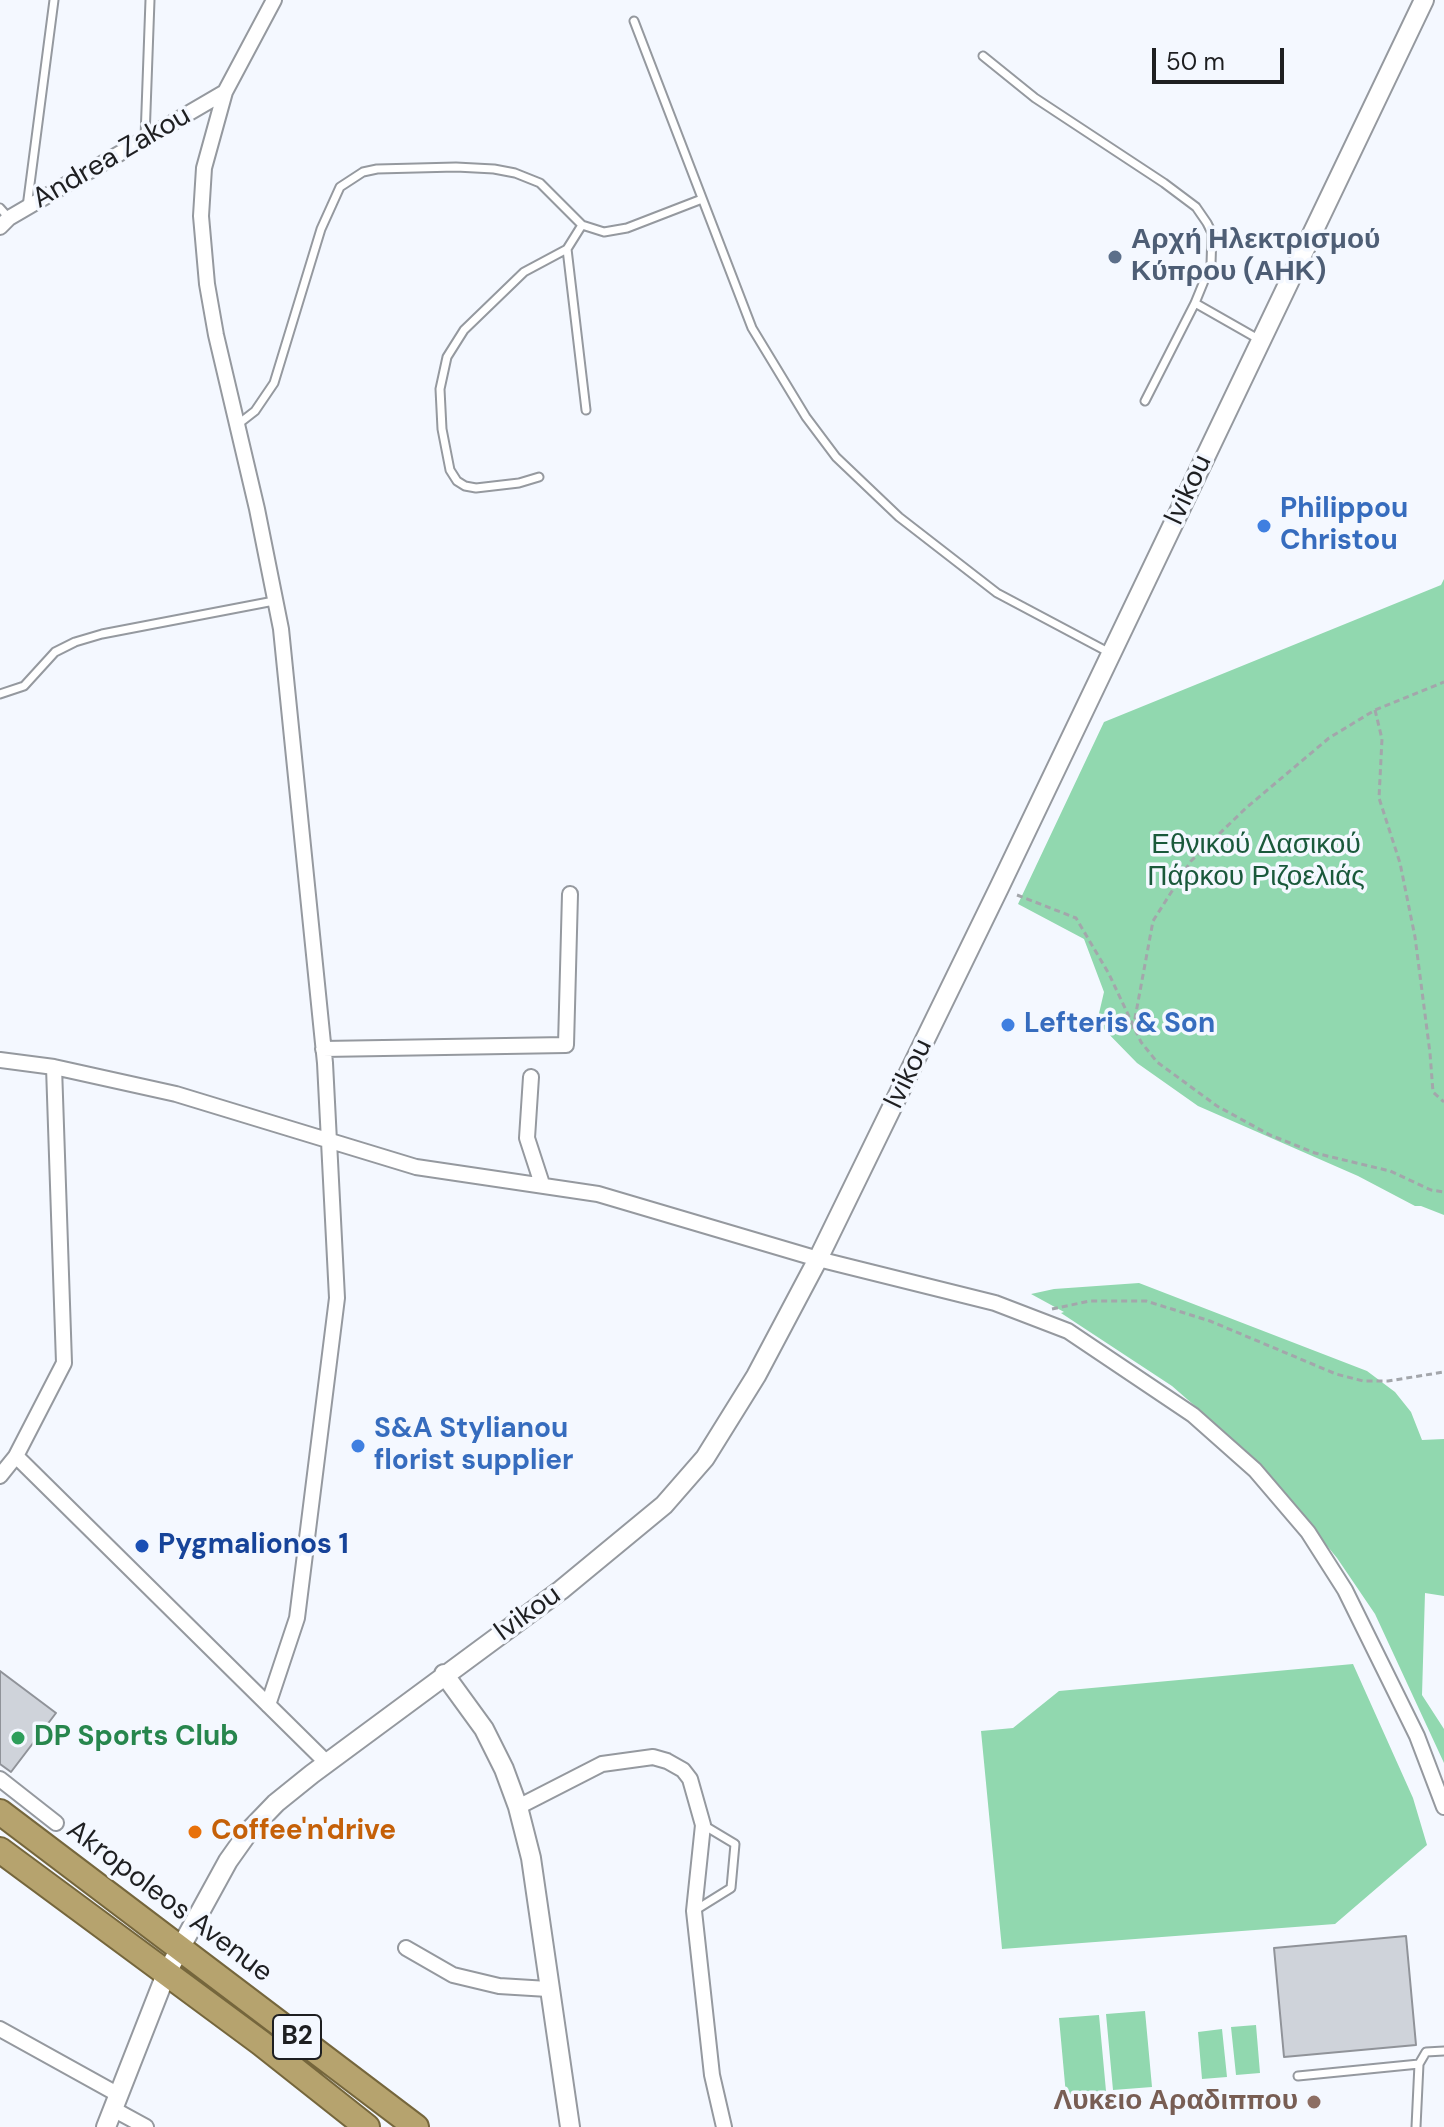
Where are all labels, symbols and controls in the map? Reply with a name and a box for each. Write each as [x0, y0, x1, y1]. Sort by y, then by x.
scale bar [1156, 32, 1288, 82]
text: 50 m [1166, 46, 1225, 77]
street label: Andrea Zakou [27, 99, 197, 217]
place label: Αρχή Ηλεκτρισμού Κύπρου (ΑΗΚ) [1131, 224, 1380, 290]
marker: Αρχή Ηλεκτρισμού Κύπρου (ΑΗΚ) [1106, 248, 1124, 266]
street label: Ivikou [1158, 449, 1220, 531]
place label: Philippou Christou [1280, 493, 1408, 559]
marker: Philippou Christou [1255, 517, 1273, 535]
park label: Εθνικού Δασικού Πάρκου Ριζοελιάς [1147, 829, 1365, 895]
place label: Lefteris & Son [1024, 1008, 1215, 1042]
marker: Lefteris & Son [999, 1016, 1017, 1034]
street label: Ivikou [878, 1033, 940, 1115]
place label: S&A Stylianou florist supplier [374, 1413, 574, 1479]
marker: S&A Stylianou florist supplier [349, 1437, 367, 1455]
place label: Pygmalionos 1 [158, 1529, 349, 1563]
marker: Pygmalionos 1 [133, 1537, 151, 1555]
street label: Ivikou [488, 1579, 568, 1649]
place label: DP Sports Club [34, 1721, 239, 1755]
marker: DP Sports Club [9, 1729, 27, 1747]
street label: Akropoleos Avenue [60, 1814, 278, 1990]
place label: Coffee'n'drive [211, 1815, 396, 1849]
marker: Coffee'n'drive [186, 1823, 204, 1841]
road number: B2 [273, 2015, 321, 2059]
place label: Λυκειο Αραδιππου [1054, 2085, 1298, 2119]
marker: Λυκειο Αραδιππου [1305, 2093, 1323, 2111]

